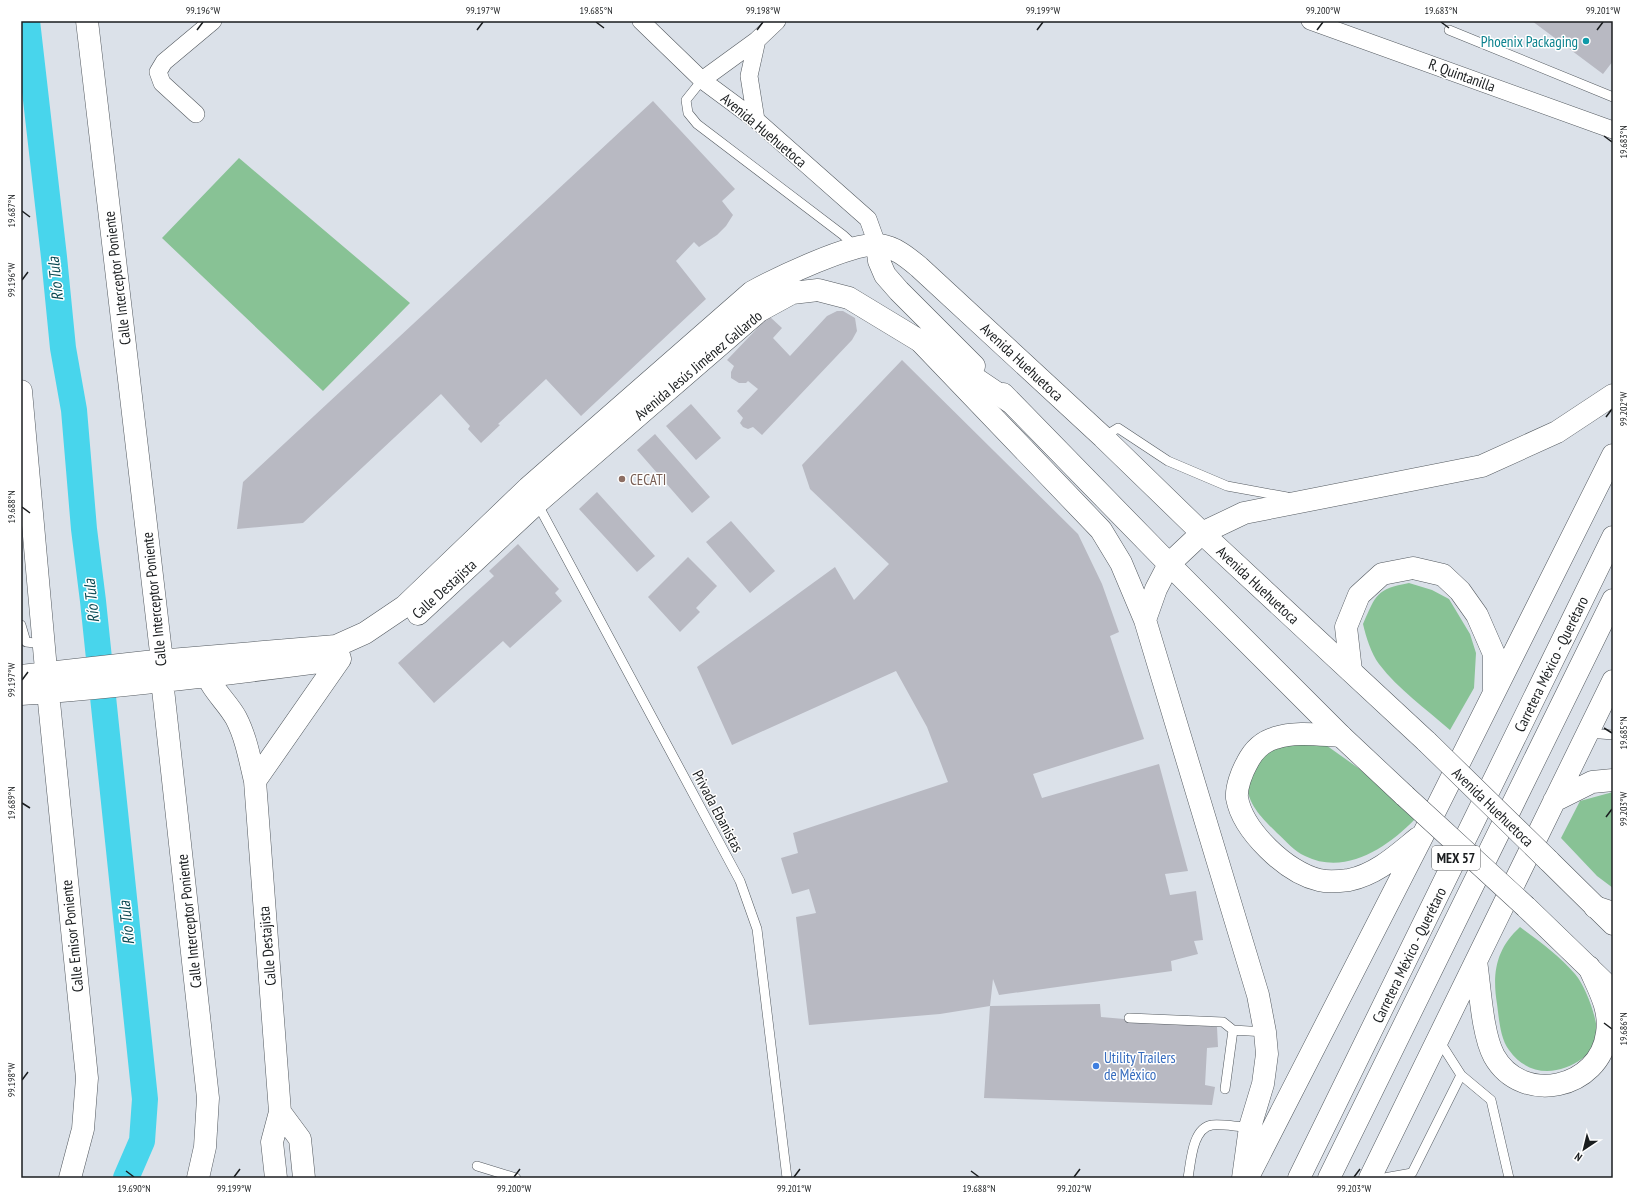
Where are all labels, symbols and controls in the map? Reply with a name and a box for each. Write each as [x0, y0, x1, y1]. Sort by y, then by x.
text: 99.196°W [186, 4, 220, 17]
text: 99.197°W [466, 4, 500, 17]
text: 19.685°N [579, 4, 613, 17]
text: 99.198°W [746, 4, 780, 17]
text: 99.199°W [1026, 4, 1060, 17]
text: 99.200°W [1306, 4, 1340, 17]
text: 19.683°N [1424, 4, 1458, 17]
text: 99.201°W [1586, 4, 1620, 17]
place label: Phoenix Packaging [1481, 32, 1578, 51]
marker: Phoenix Packaging [1581, 36, 1591, 46]
street label: R. Quintanilla [1426, 54, 1498, 96]
street label: Avenida Huehuetoca [717, 89, 811, 171]
text: 19.683°N [1617, 125, 1630, 159]
text: 19.687°N [5, 194, 18, 228]
street label: Calle Interceptor Poniente [99, 210, 135, 346]
water label: Río Tula [43, 255, 67, 302]
text: 99.196°W [5, 263, 18, 297]
street label: Avenida Jesús Jiménez Gallardo [630, 306, 766, 424]
street label: Avenida Huehuetoca [977, 319, 1067, 405]
text: 99.202°W [1617, 392, 1630, 426]
place label: CECATI [630, 470, 666, 489]
marker: CECATI [617, 474, 627, 484]
text: 19.688°N [5, 490, 18, 524]
street label: Calle Interceptor Poniente [138, 531, 170, 667]
street label: Avenida Huehuetoca [1213, 542, 1303, 628]
street label: Calle Destajista [408, 555, 480, 623]
water label: Río Tula [79, 577, 103, 624]
street label: Carretera México - Querétaro [1510, 593, 1592, 735]
text: 99.197°W [5, 663, 18, 697]
text: 19.685°N [1617, 716, 1630, 750]
street label: Avenida Huehuetoca [1448, 763, 1538, 851]
street label: Privada Ebanistas [688, 767, 748, 855]
text: 19.689°N [5, 786, 18, 820]
text: 99.203°W [1617, 792, 1630, 826]
road number: MEX 57 [1432, 846, 1480, 870]
street label: Calle Interceptor Poniente [173, 853, 205, 989]
street label: Calle Emisor Poniente [57, 879, 87, 993]
street label: Carretera México - Querétaro [1368, 884, 1450, 1026]
water label: Río Tula [114, 899, 138, 946]
street label: Calle Destajista [254, 905, 280, 987]
text: 19.686°N [1617, 1012, 1630, 1046]
place label: Utility Trailers de México [1104, 1048, 1176, 1084]
marker: Utility Trailers de México [1091, 1061, 1101, 1071]
text: 99.198°W [5, 1063, 18, 1097]
north arrow [1564, 1129, 1604, 1169]
text: N [1572, 1150, 1585, 1165]
text: 19.690°N [117, 1182, 151, 1195]
text: 99.199°W [217, 1182, 251, 1195]
text: 99.200°W [497, 1182, 531, 1195]
text: 99.201°W [777, 1182, 811, 1195]
text: 19.688°N [962, 1182, 996, 1195]
text: 99.202°W [1057, 1182, 1091, 1195]
text: 99.203°W [1337, 1182, 1371, 1195]

